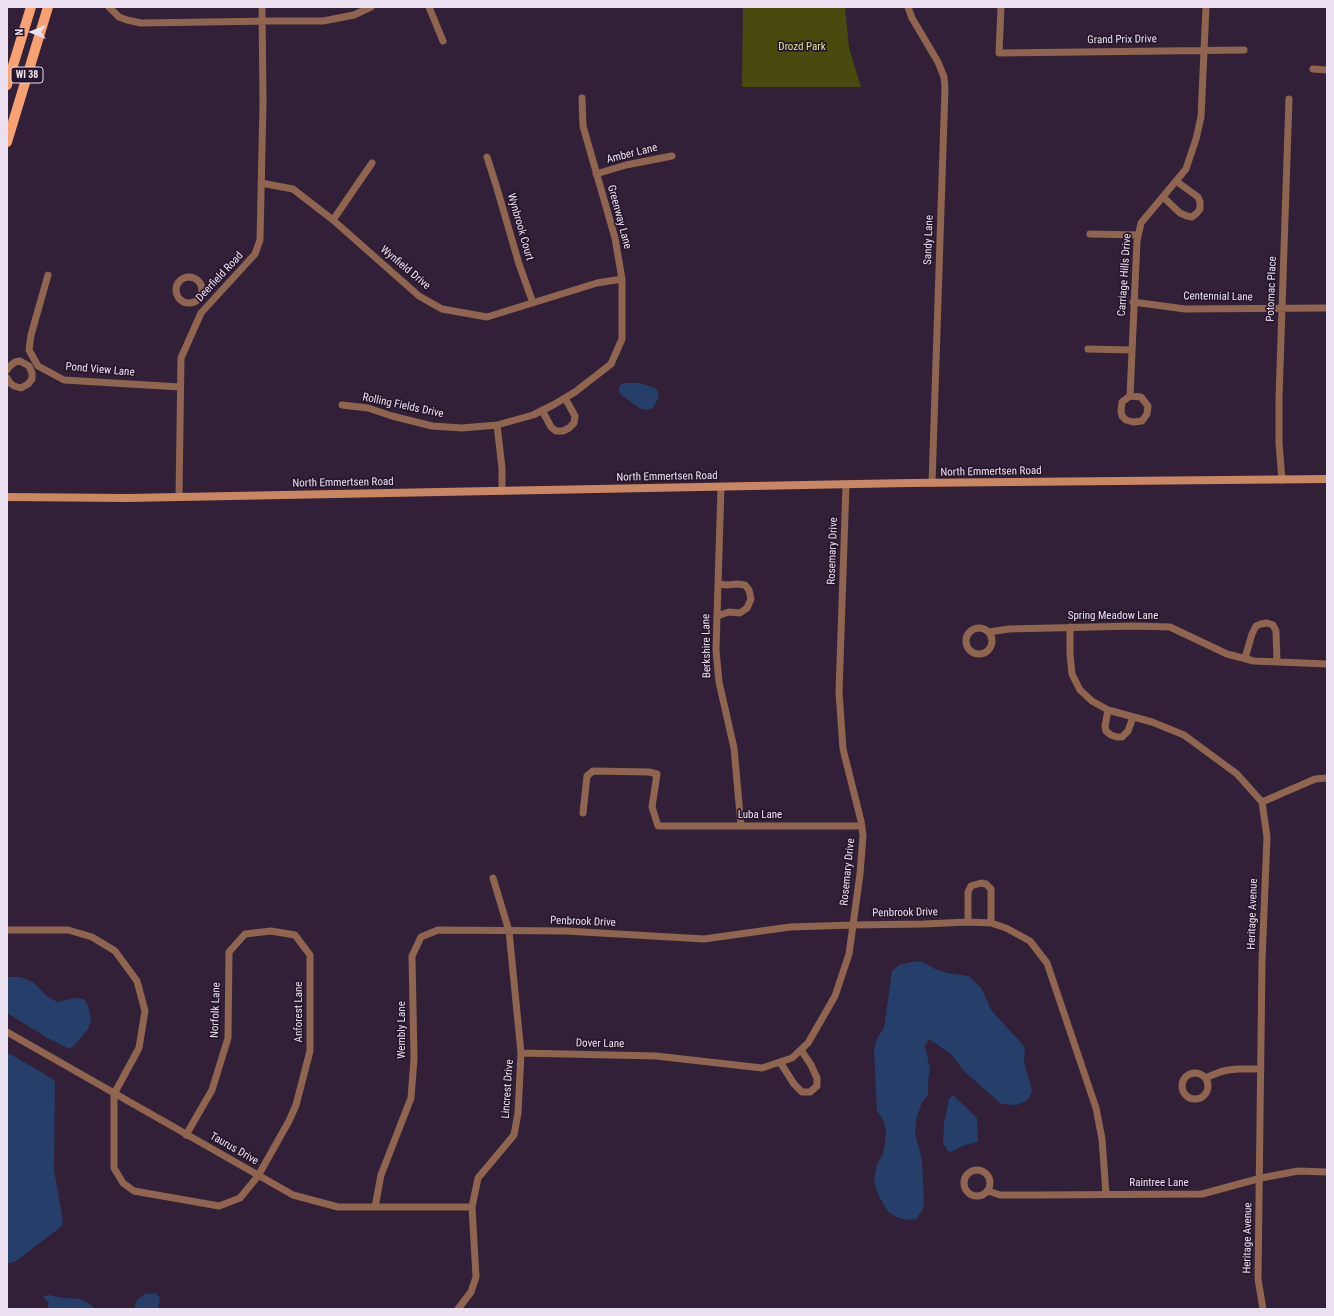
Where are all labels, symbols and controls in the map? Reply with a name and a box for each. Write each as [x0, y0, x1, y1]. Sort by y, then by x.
north arrow [12, 12, 52, 52]
text: N [13, 29, 26, 35]
street label: Grand Prix Drive [1087, 33, 1157, 47]
park label: Drozd Park [778, 40, 826, 54]
road number: WI 38 [11, 67, 43, 83]
street label: Amber Lane [605, 141, 659, 167]
street label: Greenway Lane [604, 184, 634, 250]
street label: Wynbrook Court [504, 192, 536, 262]
street label: Sandy Lane [922, 215, 936, 265]
street label: Carriage Hills Drive [1116, 233, 1134, 317]
street label: Wynfield Drive [377, 243, 433, 293]
street label: Deerfield Road [194, 249, 246, 305]
street label: Potomac Place [1264, 256, 1280, 322]
street label: Centennial Lane [1183, 290, 1253, 304]
street label: Pond View Lane [65, 360, 135, 380]
street label: Rolling Fields Drive [361, 391, 445, 421]
street label: North Emmertsen Road [940, 465, 1042, 479]
street label: North Emmertsen Road [616, 470, 718, 484]
street label: North Emmertsen Road [292, 476, 394, 490]
street label: Rosemary Drive [825, 517, 841, 585]
street label: Spring Meadow Lane [1068, 609, 1158, 623]
street label: Berkshire Lane [700, 614, 714, 678]
street label: Luba Lane [738, 808, 782, 822]
street label: Rosemary Drive [838, 838, 858, 906]
street label: Heritage Avenue [1245, 878, 1261, 950]
street label: Penbrook Drive [872, 906, 938, 920]
street label: Penbrook Drive [550, 914, 616, 930]
street label: Norfolk Lane [208, 982, 224, 1038]
street label: Anforest Lane [292, 982, 306, 1042]
street label: Wembly Lane [395, 1001, 409, 1059]
street label: Dover Lane [576, 1037, 624, 1051]
street label: Lincrest Drive [499, 1059, 517, 1119]
street label: Taurus Drive [207, 1130, 261, 1168]
street label: Raintree Lane [1129, 1176, 1189, 1190]
street label: Heritage Avenue [1241, 1202, 1255, 1274]

